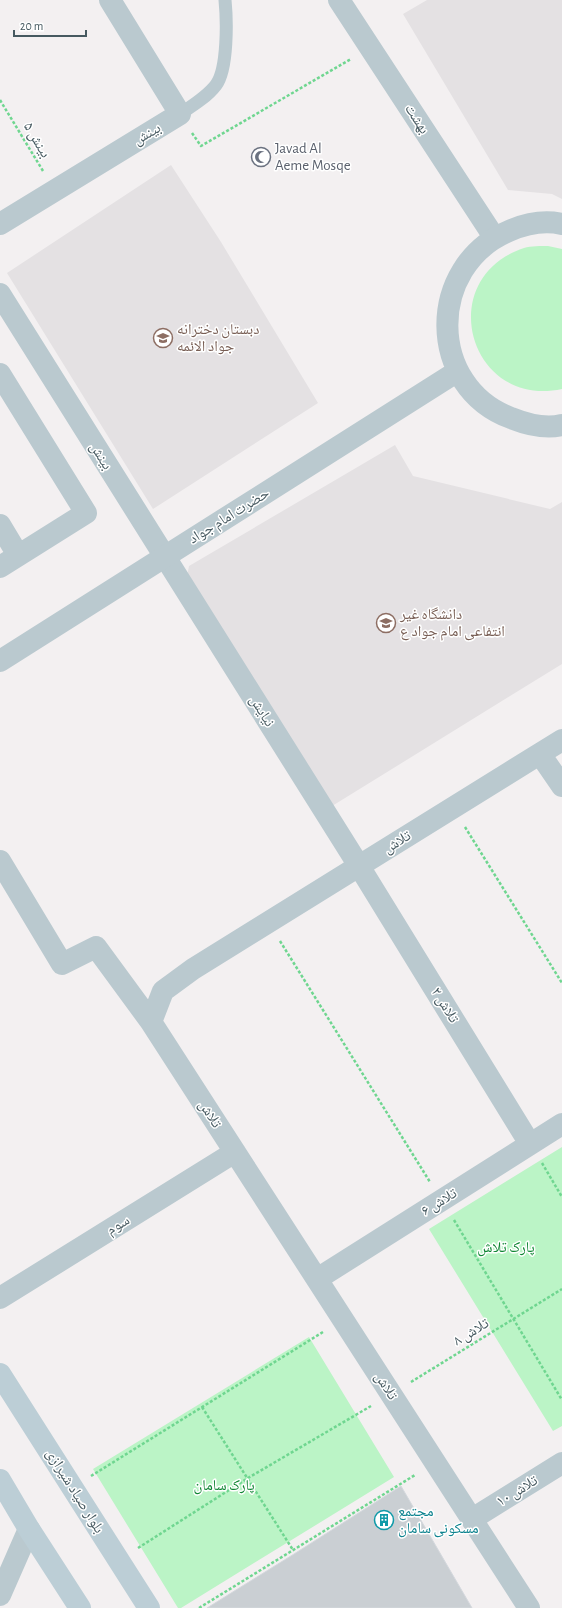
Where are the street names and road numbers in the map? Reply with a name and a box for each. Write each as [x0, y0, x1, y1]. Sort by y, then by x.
street label: بهشت [401, 101, 432, 137]
street label: بینش ۵ [19, 120, 53, 161]
street label: بینش [131, 120, 164, 150]
street label: بینش [85, 440, 115, 473]
street label: حضرت امام جواد [186, 485, 273, 548]
street label: نیایش [245, 693, 277, 730]
street label: تلاش [381, 828, 415, 858]
street label: تلاش ۲ [427, 985, 462, 1027]
street label: تلاش [194, 1098, 225, 1132]
street label: تلاش ۶ [419, 1185, 461, 1220]
street label: سوم [104, 1212, 133, 1239]
street label: تلاش ۸ [451, 1315, 493, 1350]
street label: تلاش [370, 1370, 401, 1404]
street label: بلوار صیاد شیرازی [41, 1446, 107, 1537]
street label: تلاش ۱۰ [494, 1472, 542, 1511]

